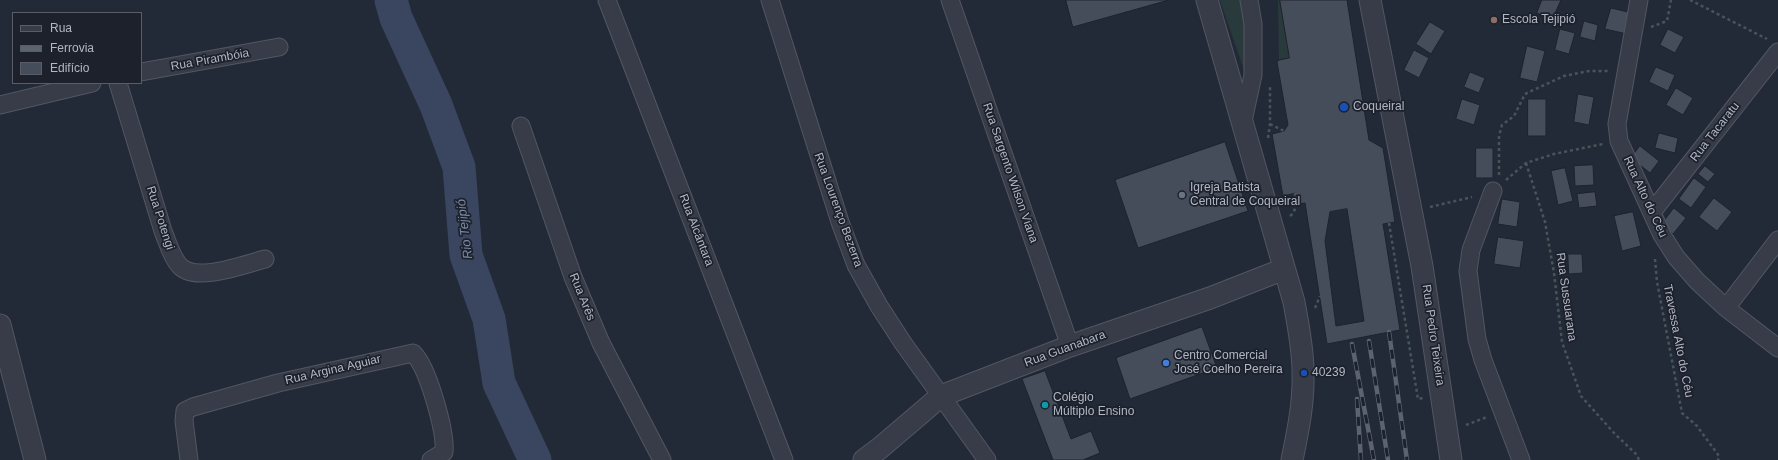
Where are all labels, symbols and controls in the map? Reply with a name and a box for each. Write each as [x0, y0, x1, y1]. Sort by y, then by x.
legend [12, 12, 142, 84]
place label: Escola Tejipió [1502, 13, 1575, 27]
marker: Escola Tejipió [1489, 15, 1499, 25]
text: Rua [50, 21, 72, 35]
text: Ferrovia [50, 41, 94, 55]
street label: Rua Pirambóia [170, 46, 250, 74]
text: Edifício [50, 61, 89, 75]
street label: Rua Tacaratu [1687, 99, 1743, 165]
place label: Coqueiral [1353, 100, 1404, 114]
street label: Rua Sargento Wilson Viana [979, 101, 1041, 245]
marker: Coqueiral [1338, 101, 1350, 113]
street label: Rua Lourenço Bezerra [811, 151, 865, 269]
street label: Rua Alto do Céu [1620, 154, 1670, 240]
place label: Igreja Batista Central de Coqueiral [1190, 181, 1300, 209]
street label: Rua Potengi [143, 184, 177, 252]
marker: Igreja Batista Central de Coqueiral [1177, 190, 1187, 200]
street label: Rua Alcântara [676, 192, 716, 268]
water label: Rio Tejipió [454, 198, 476, 260]
street label: Rua Sussuarana [1553, 252, 1579, 342]
street label: Rua Arês [566, 271, 598, 323]
street label: Rua Pedro Teixeira [1419, 283, 1447, 387]
street label: Travessa Alto do Céu [1660, 283, 1696, 399]
street label: Rua Guanabara [1022, 328, 1108, 370]
place label: Centro Comercial José Coelho Pereira [1174, 349, 1283, 377]
street label: Rua Argina Aguiar [284, 352, 382, 388]
marker: Centro Comercial José Coelho Pereira [1161, 358, 1171, 368]
place label: 40239 [1312, 366, 1345, 380]
marker: 40239 [1299, 368, 1309, 378]
place label: Colégio Múltiplo Ensino [1053, 391, 1134, 419]
marker: Colégio Múltiplo Ensino [1040, 400, 1050, 410]

